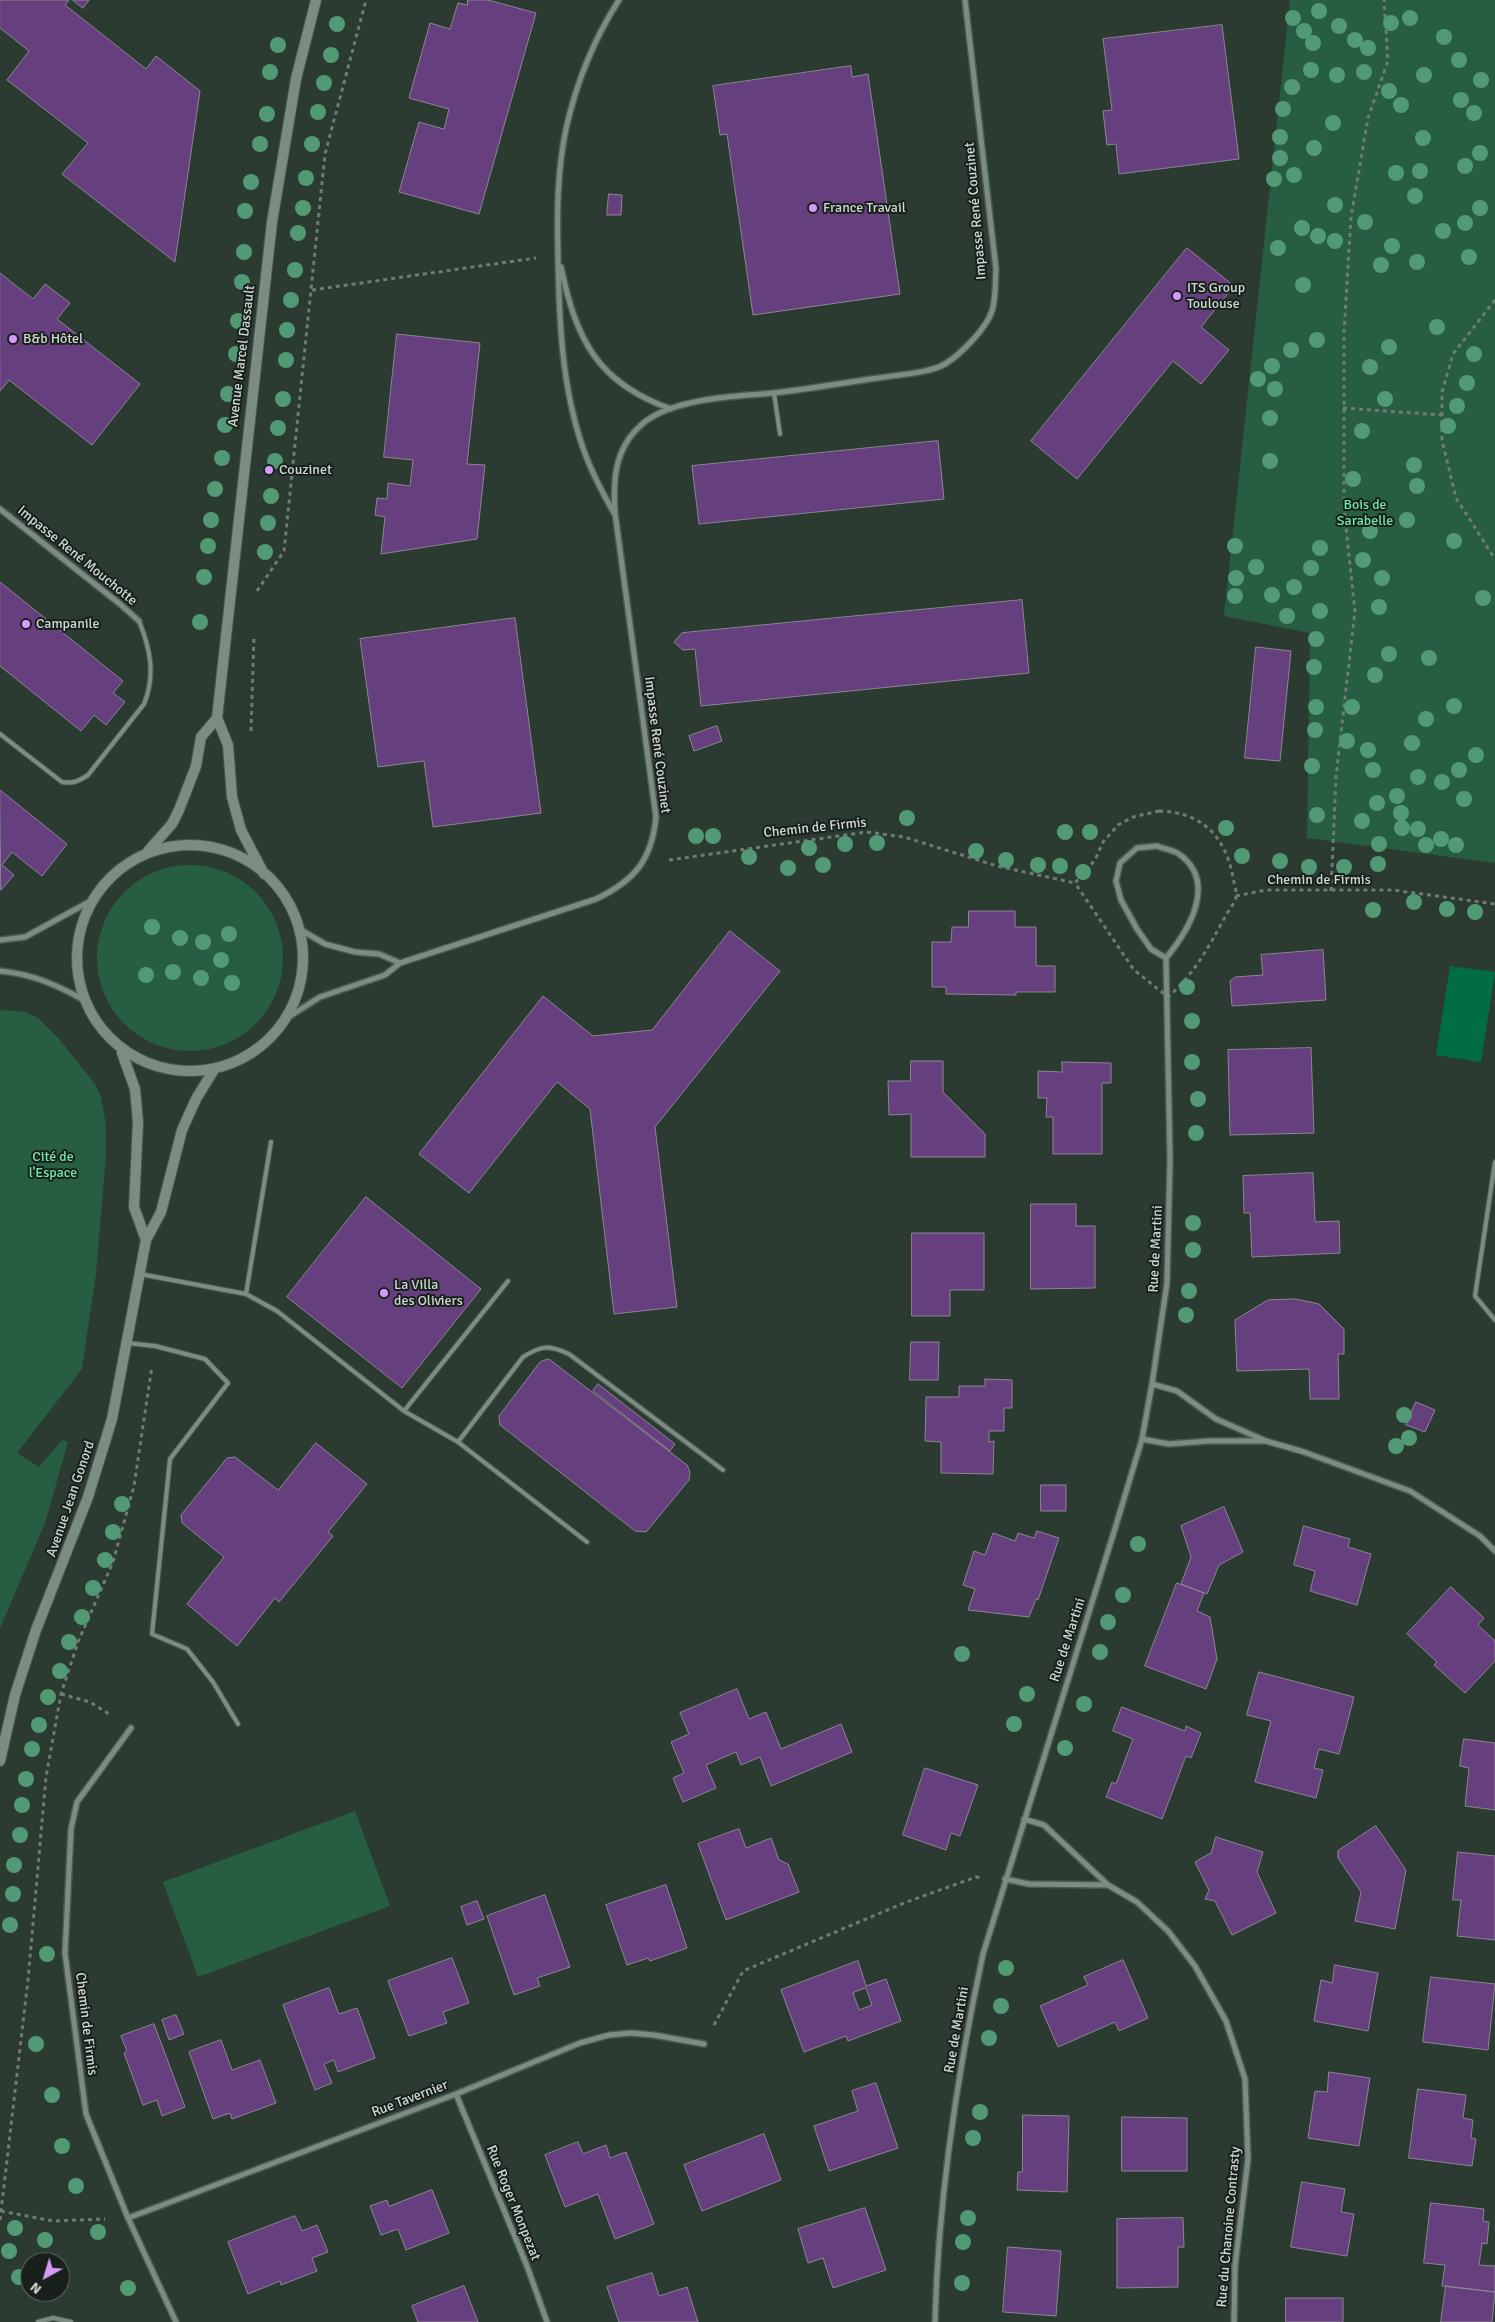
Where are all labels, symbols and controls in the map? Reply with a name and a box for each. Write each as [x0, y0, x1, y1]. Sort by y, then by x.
street label: Impasse René Couzinet [962, 142, 990, 280]
place label: France Travail [823, 200, 906, 216]
marker: France Travail [807, 202, 819, 214]
place label: ITS Group Toulouse [1187, 280, 1245, 312]
street label: Avenue Marcel Dassault [225, 284, 259, 428]
marker: ITS Group Toulouse [1171, 290, 1183, 302]
place label: B&b Hôtel [23, 331, 83, 347]
marker: B&b Hôtel [7, 333, 19, 345]
place label: Couzinet [279, 462, 332, 478]
marker: Couzinet [263, 464, 275, 476]
park label: Bois de Sarabelle [1337, 497, 1393, 530]
street label: Impasse René Mouchotte [14, 502, 140, 610]
place label: Campanile [36, 616, 100, 632]
marker: Campanile [20, 618, 32, 630]
street label: Impasse René Couzinet [640, 676, 674, 814]
street label: Chemin de Firmis [763, 814, 867, 842]
street label: Chemin de Firmis [1267, 872, 1371, 888]
park label: Cité de l'Espace [29, 1149, 77, 1182]
street label: Rue de Martini [1145, 1205, 1167, 1293]
place label: La Villa des Oliviers [394, 1277, 463, 1310]
marker: La Villa des Oliviers [378, 1287, 390, 1299]
street label: Avenue Jean Gonord [43, 1439, 99, 1559]
street label: Rue de Martini [1047, 1596, 1089, 1684]
street label: Chemin de Firmis [71, 1972, 101, 2076]
street label: Rue de Martini [941, 1986, 973, 2074]
street label: Rue Tavernier [369, 2077, 451, 2121]
street label: Rue Roger Monpezat [482, 2143, 544, 2263]
street label: Rue du Chanoine Contrasty [1214, 2146, 1244, 2308]
north arrow [20, 2252, 70, 2302]
text: N [27, 2279, 45, 2298]

